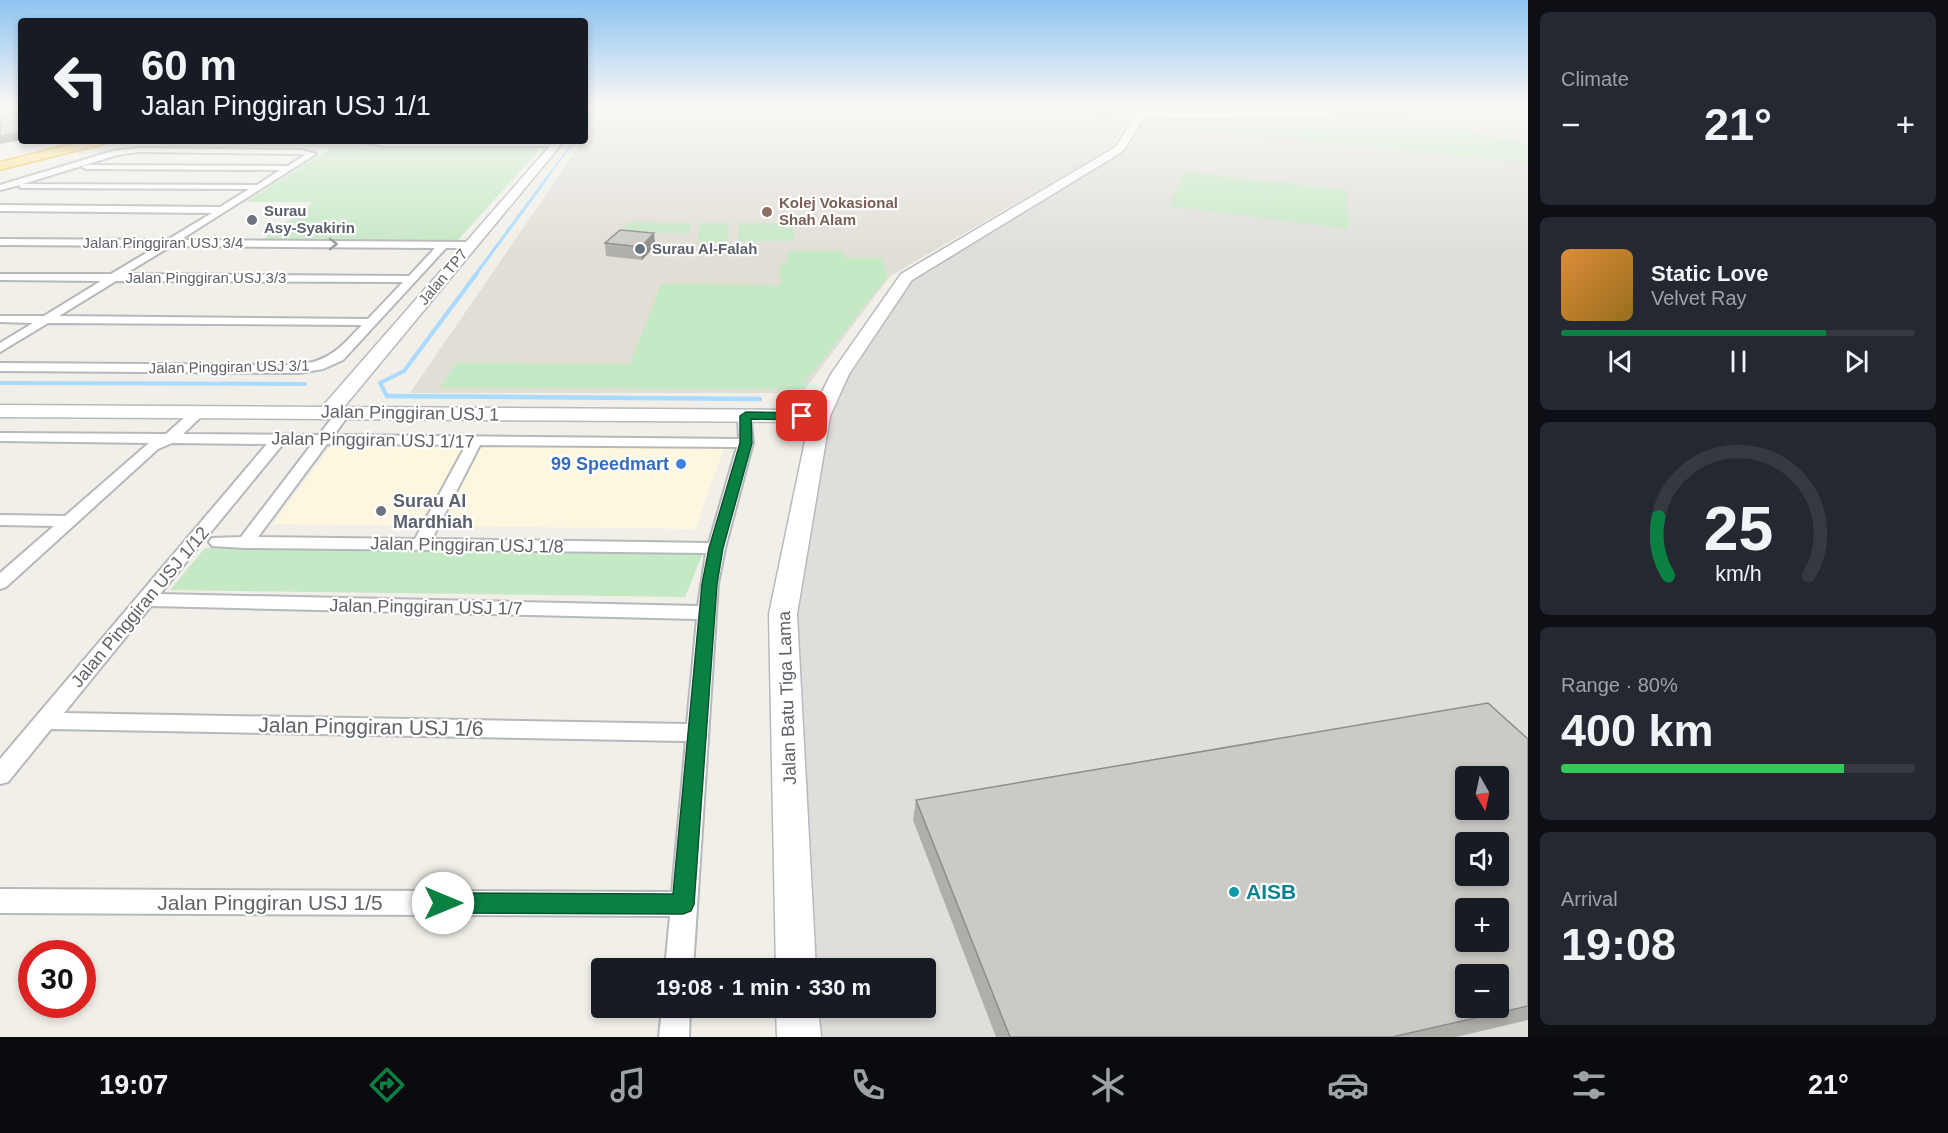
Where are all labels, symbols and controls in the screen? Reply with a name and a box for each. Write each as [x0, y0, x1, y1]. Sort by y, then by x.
icon: left [42, 42, 120, 120]
text: 60 m [141, 42, 237, 89]
text: Climate [1561, 68, 1629, 90]
text: Jalan Pinggiran USJ 1/1 [141, 91, 431, 121]
text: 21° [1704, 99, 1772, 150]
text: − [1561, 106, 1580, 143]
text: + [1896, 106, 1915, 143]
place label: Kolej Vokasional Shah Alam [779, 194, 898, 228]
place label: Surau Asy-Syakirin [264, 202, 355, 236]
marker: Kolej Vokasional Shah Alam [760, 205, 774, 219]
marker: Surau Asy-Syakirin [245, 213, 259, 227]
street label: Jalan Pinggiran USJ 3/4 [83, 234, 243, 251]
one-way arrow [328, 238, 337, 250]
place label: Surau Al-Falah [652, 240, 757, 257]
marker: Surau Al-Falah [633, 242, 647, 256]
street label: Jalan TP7 [414, 245, 471, 308]
text: Static Love [1651, 261, 1768, 286]
street label: Jalan Pinggiran USJ 3/3 [126, 269, 286, 286]
text: Velvet Ray [1651, 287, 1747, 309]
icon: previous [1604, 345, 1637, 378]
icon: pause [1722, 345, 1755, 378]
icon: next [1840, 345, 1873, 378]
street label: Jalan Pinggiran USJ 3/1 [148, 357, 310, 376]
pin [776, 390, 827, 441]
icon: arrive [785, 399, 818, 432]
street label: Jalan Pinggiran USJ 1 [321, 401, 499, 425]
street label: Jalan Pinggiran USJ 1/17 [271, 428, 475, 452]
place label: 99 Speedmart [551, 454, 669, 474]
marker: 99 Speedmart [674, 457, 688, 471]
place label: Surau Al Mardhiah [393, 491, 473, 532]
text: 25 [1703, 494, 1773, 563]
marker: Surau Al Mardhiah [374, 504, 388, 518]
street label: Jalan Pinggiran USJ 1/12 [67, 523, 213, 691]
street label: Jalan Pinggiran USJ 1/8 [370, 533, 564, 557]
text: km/h [1715, 562, 1761, 586]
street label: Jalan Pinggiran USJ 1/7 [329, 595, 523, 619]
street label: Jalan Batu Tiga Lama [774, 610, 800, 785]
text: Range · 80% [1561, 674, 1678, 696]
text: 400 km [1561, 705, 1714, 756]
street label: Jalan Pinggiran USJ 1/6 [258, 713, 484, 740]
north arrow [1455, 766, 1509, 820]
map controls [1455, 766, 1509, 1018]
button: sound [1455, 832, 1509, 886]
position arrow [411, 871, 475, 935]
place label: AISB [1246, 880, 1296, 903]
marker: AISB [1227, 885, 1241, 899]
text: Arrival [1561, 888, 1618, 910]
street label: Jalan Pinggiran USJ 1/5 [157, 891, 383, 914]
button: + [1455, 898, 1509, 952]
text: 19:08 [1561, 919, 1676, 970]
speed limit sign: 30 [18, 940, 96, 1018]
button: − [1455, 964, 1509, 1018]
text: 19:08 · 1 min · 330 m [656, 975, 871, 1000]
icon: directions [366, 1064, 408, 1106]
icon: music [607, 1064, 649, 1106]
icon: phone [847, 1064, 889, 1106]
icon: climate [1087, 1064, 1129, 1106]
icon: car [1327, 1064, 1369, 1106]
icon: filters [1568, 1064, 1610, 1106]
text: 19:07 [99, 1070, 168, 1100]
text: 21° [1808, 1070, 1849, 1100]

